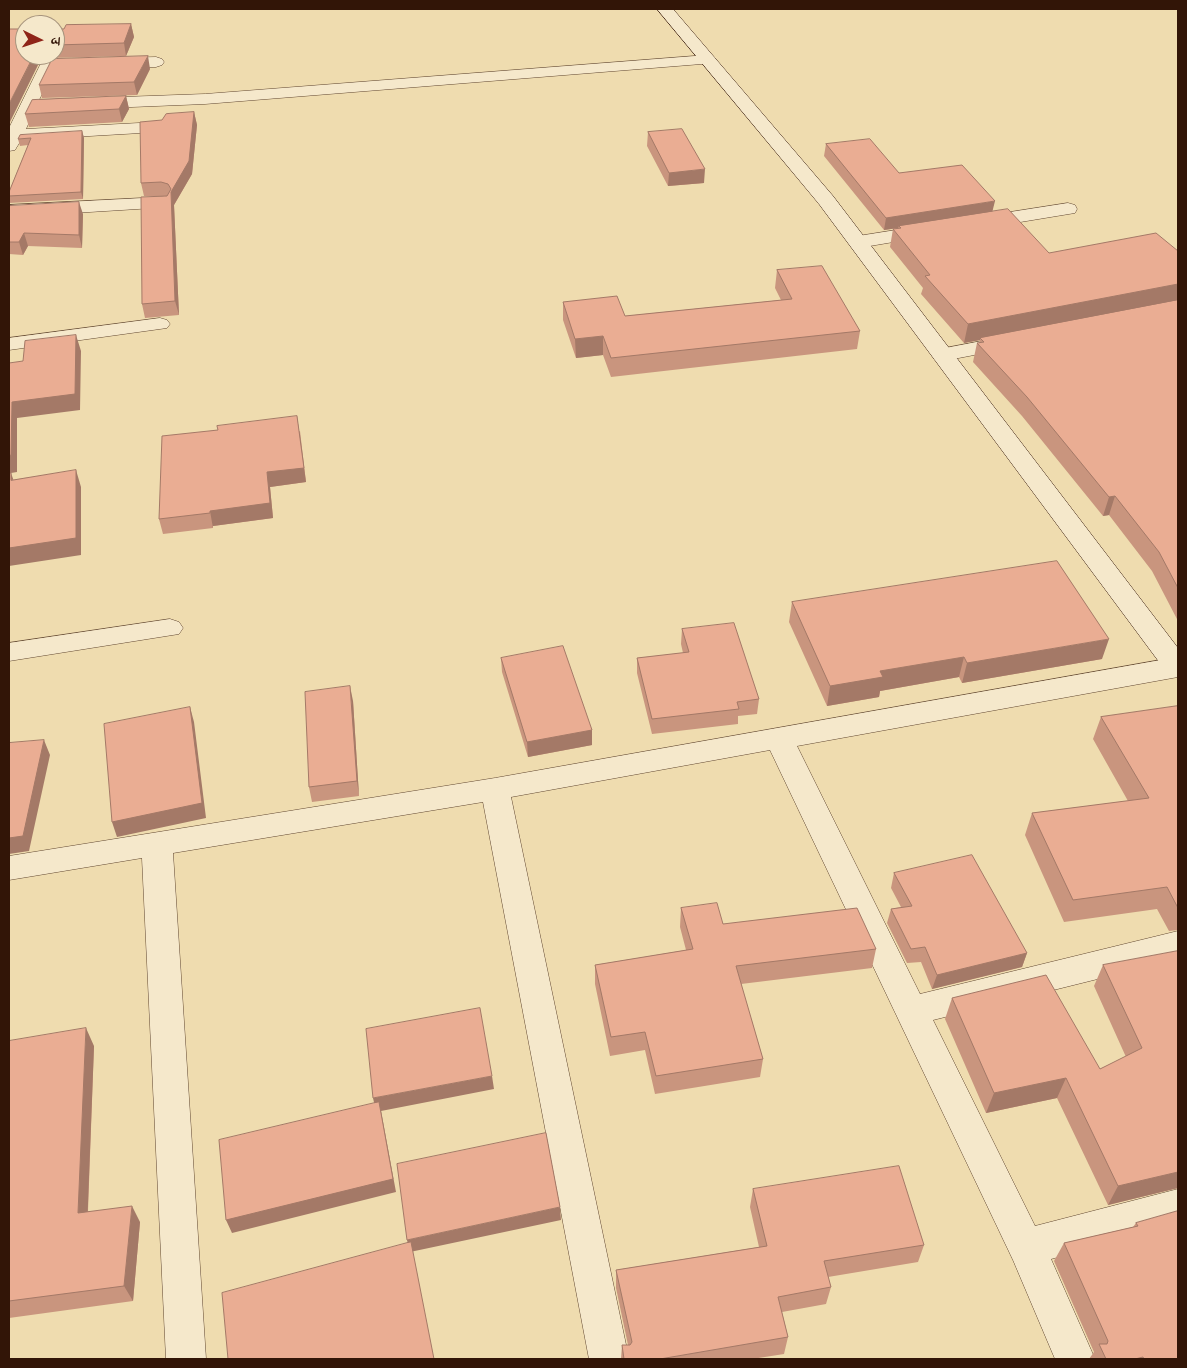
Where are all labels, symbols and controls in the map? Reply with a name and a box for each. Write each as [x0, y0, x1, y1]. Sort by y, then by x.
north arrow [15, 15, 65, 65]
text: उ [44, 37, 64, 45]

